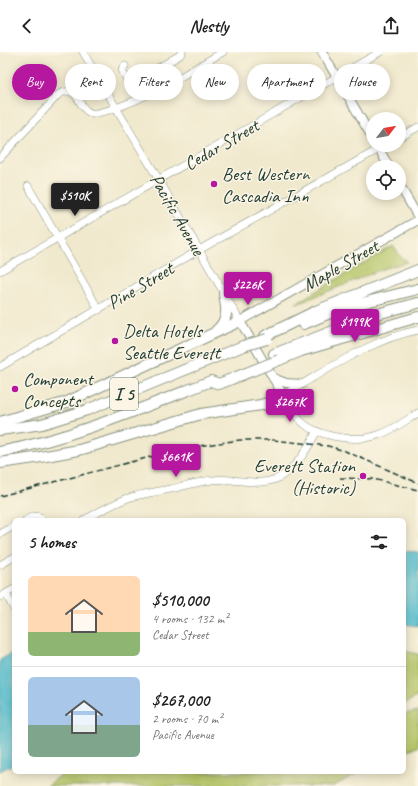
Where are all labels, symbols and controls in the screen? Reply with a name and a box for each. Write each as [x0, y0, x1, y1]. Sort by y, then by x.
icon: back [16, 15, 38, 37]
text: Nestly [190, 15, 228, 37]
icon: share [380, 15, 402, 37]
chip: Buy [12, 64, 57, 100]
chip: Rent [65, 64, 116, 100]
chip: Filters [124, 64, 183, 100]
chip: New [191, 64, 239, 100]
chip: Apartment [247, 64, 326, 100]
chip: House [334, 64, 390, 100]
north arrow [366, 112, 406, 152]
map controls [366, 112, 406, 200]
street label: Cedar Street [180, 113, 265, 176]
button: locate [366, 160, 406, 200]
place label: Best Western Cascadia Inn [222, 162, 311, 208]
street label: Pacific Avenue [144, 169, 211, 261]
marker: Best Western Cascadia Inn [209, 179, 219, 189]
pin: $510K [47, 183, 103, 217]
text: $510K [60, 188, 90, 204]
street label: Maple Street [298, 234, 384, 297]
street label: Pine Street [103, 256, 179, 315]
pin: $226K [220, 272, 276, 306]
text: $226K [233, 277, 263, 293]
pin: $199K [327, 309, 383, 343]
text: $199K [340, 314, 370, 330]
place label: Delta Hotels Seattle Everett [123, 319, 222, 365]
marker: Delta Hotels Seattle Everett [110, 336, 120, 346]
place label: Component Concepts [23, 367, 94, 413]
road number: I 5 [110, 378, 138, 410]
marker: Component Concepts [10, 384, 20, 394]
pin: $267K [262, 389, 318, 423]
text: $267K [275, 394, 305, 410]
pin: $661K [148, 444, 204, 478]
text: $661K [161, 449, 191, 465]
place label: Everett Station (Historic) [254, 454, 357, 500]
marker: Everett Station (Historic) [358, 471, 368, 481]
icon: filters [368, 531, 390, 553]
text: 5 homes [28, 532, 76, 553]
text: $510,000 [152, 590, 209, 611]
icon: home [60, 592, 108, 640]
text: 4 rooms · 132 m² [152, 611, 228, 627]
text: Cedar Street [152, 627, 209, 643]
text: $267,000 [152, 690, 209, 711]
icon: home [60, 693, 108, 741]
text: 2 rooms · 70 m² [152, 711, 222, 727]
text: Pacific Avenue [152, 727, 214, 743]

